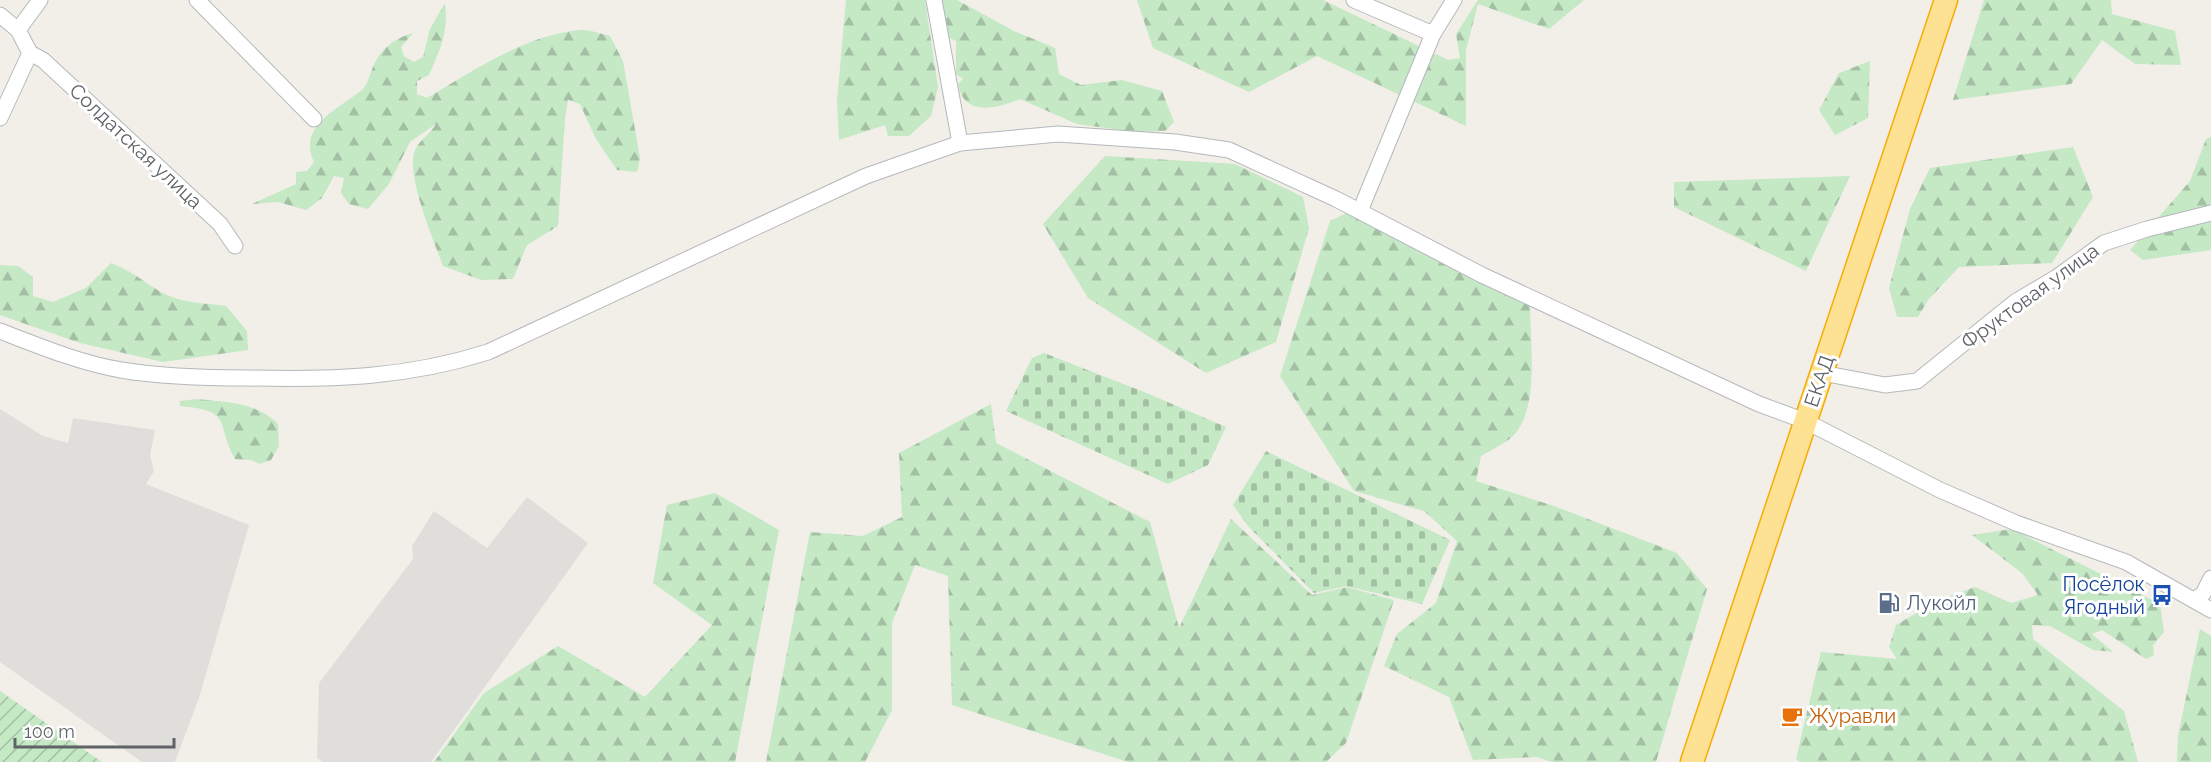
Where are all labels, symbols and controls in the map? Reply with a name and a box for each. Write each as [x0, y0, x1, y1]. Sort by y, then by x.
street label: Солдатская улица [65, 78, 207, 214]
street label: Фруктовая улица [1957, 238, 2103, 354]
street label: ЕКАД [1799, 352, 1839, 410]
place label: Посёлок Ягодный [2063, 572, 2145, 619]
bus stop icon: Посёлок Ягодный [2150, 583, 2174, 607]
fuel station icon: Лукойл [1877, 591, 1901, 615]
place label: Лукойл [1906, 591, 1976, 615]
cafe icon: Журавли [1780, 704, 1804, 728]
place label: Журавли [1809, 704, 1896, 728]
scale bar [15, 711, 174, 749]
text: 100 m [24, 721, 75, 742]

